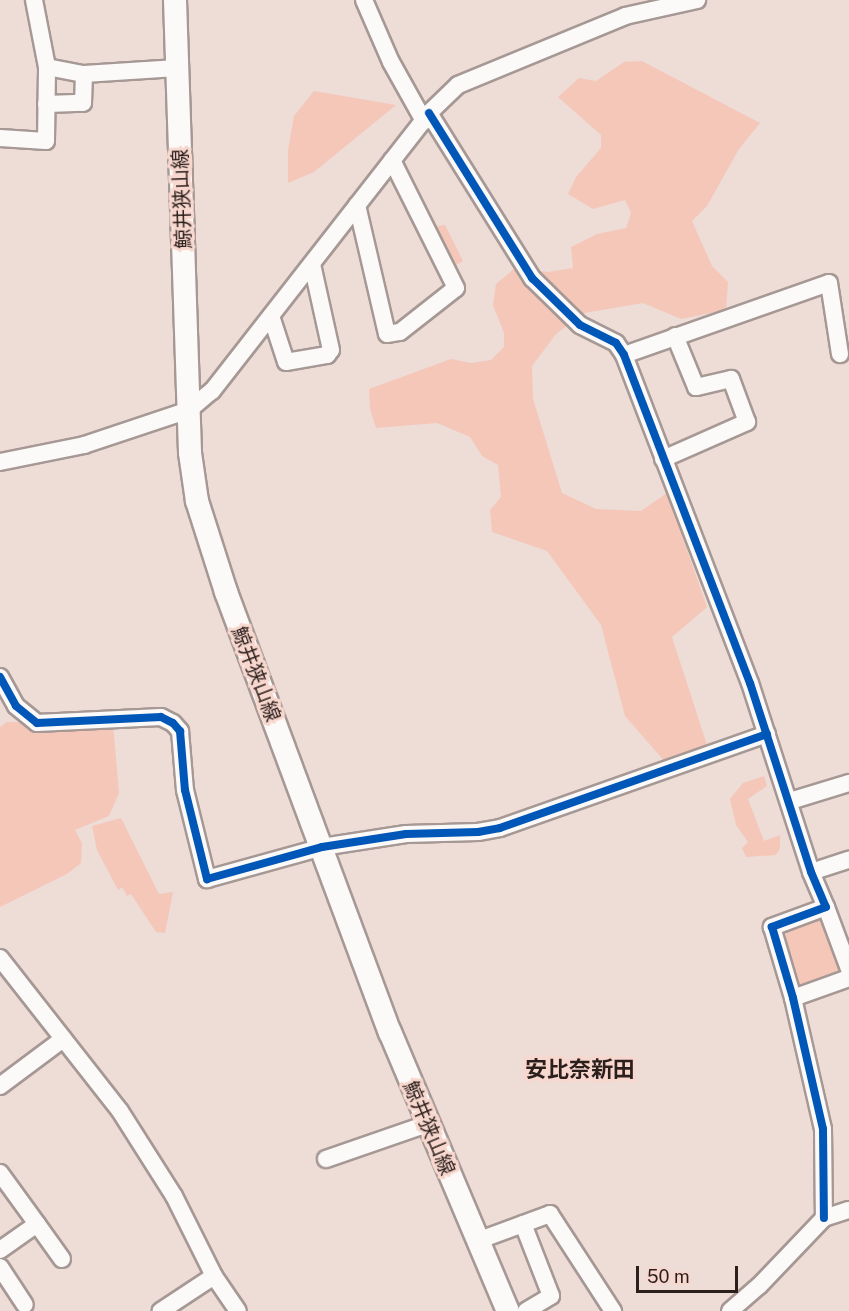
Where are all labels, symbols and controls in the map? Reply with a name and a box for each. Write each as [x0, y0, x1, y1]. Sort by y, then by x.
street label: 鯨井狭山線 [168, 149, 196, 249]
street label: 鯨井狭山線 [227, 623, 285, 725]
district label: 安比奈新田 [525, 1057, 635, 1083]
street label: 鯨井狭山線 [398, 1077, 460, 1179]
scale bar [639, 1254, 741, 1292]
text: 50 m [647, 1266, 690, 1287]

